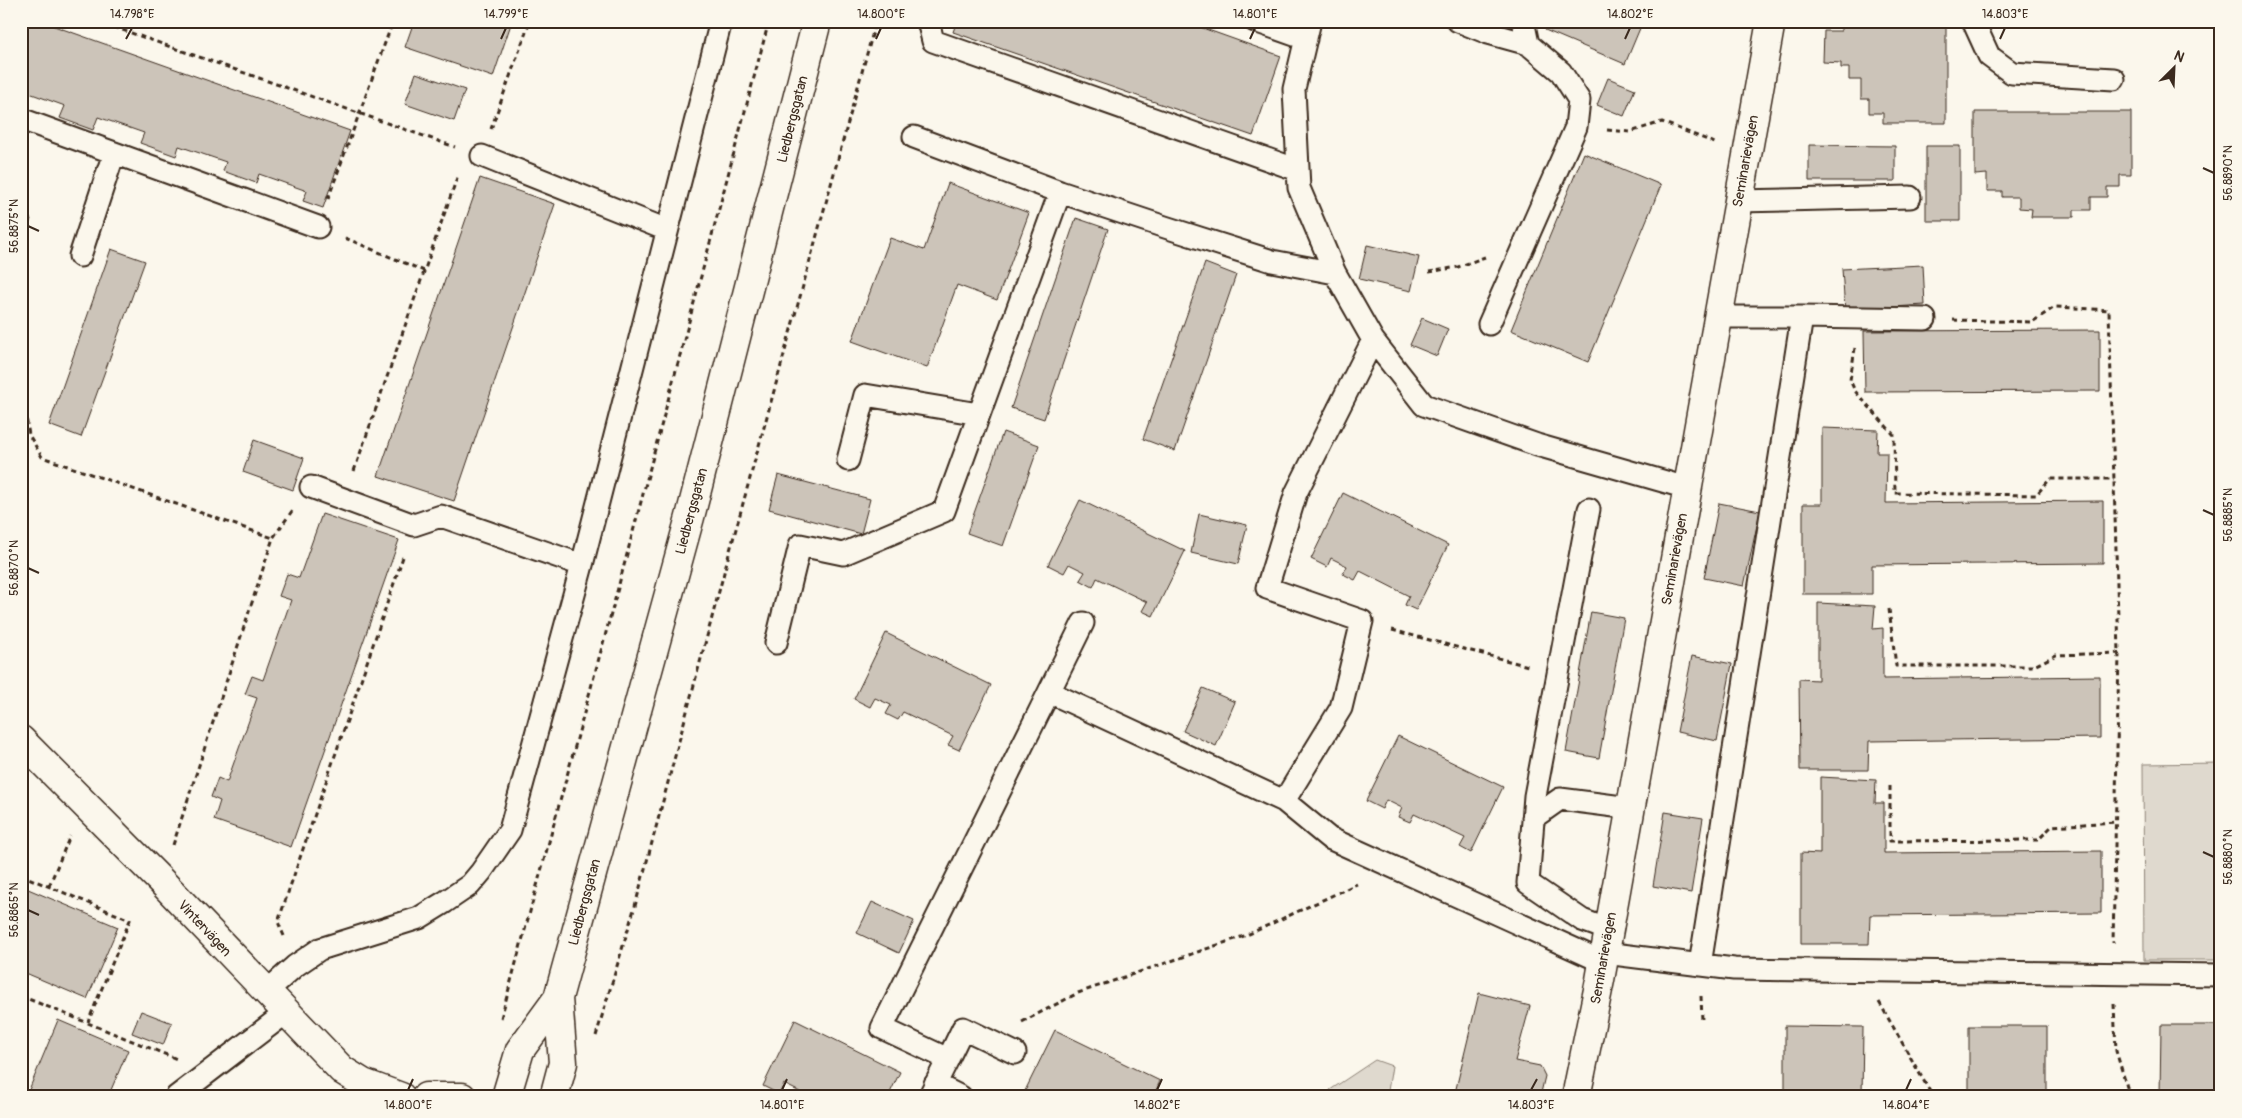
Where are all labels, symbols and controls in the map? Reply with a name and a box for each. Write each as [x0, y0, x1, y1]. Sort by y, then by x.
text: 14.798°E [110, 7, 154, 22]
text: 14.799°E [484, 7, 528, 22]
text: 14.800°E [857, 7, 905, 22]
text: 14.801°E [1233, 7, 1277, 22]
text: 14.802°E [1607, 7, 1653, 22]
text: 14.803°E [1982, 7, 2028, 22]
north arrow [2150, 42, 2200, 92]
text: N [2171, 47, 2187, 66]
street label: Liedbergsgatan [773, 74, 812, 164]
street label: Seminarievägen [1729, 114, 1762, 208]
text: 56.8890°N [2221, 145, 2236, 201]
text: 56.8875°N [7, 199, 22, 253]
street label: Liedbergsgatan [672, 466, 711, 556]
text: 56.8885°N [2221, 488, 2236, 542]
street label: Seminarievägen [1658, 512, 1691, 606]
text: 56.8870°N [7, 540, 22, 596]
text: 56.8880°N [2221, 829, 2236, 885]
street label: Liedbergsgatan [565, 857, 604, 947]
text: 56.8865°N [7, 882, 22, 938]
street label: Vintervägen [174, 897, 235, 960]
street label: Seminarievägen [1587, 911, 1620, 1005]
text: 14.800°E [384, 1098, 432, 1113]
text: 14.801°E [760, 1098, 804, 1113]
text: 14.802°E [1134, 1098, 1180, 1113]
text: 14.803°E [1508, 1098, 1554, 1113]
text: 14.804°E [1883, 1098, 1929, 1113]

